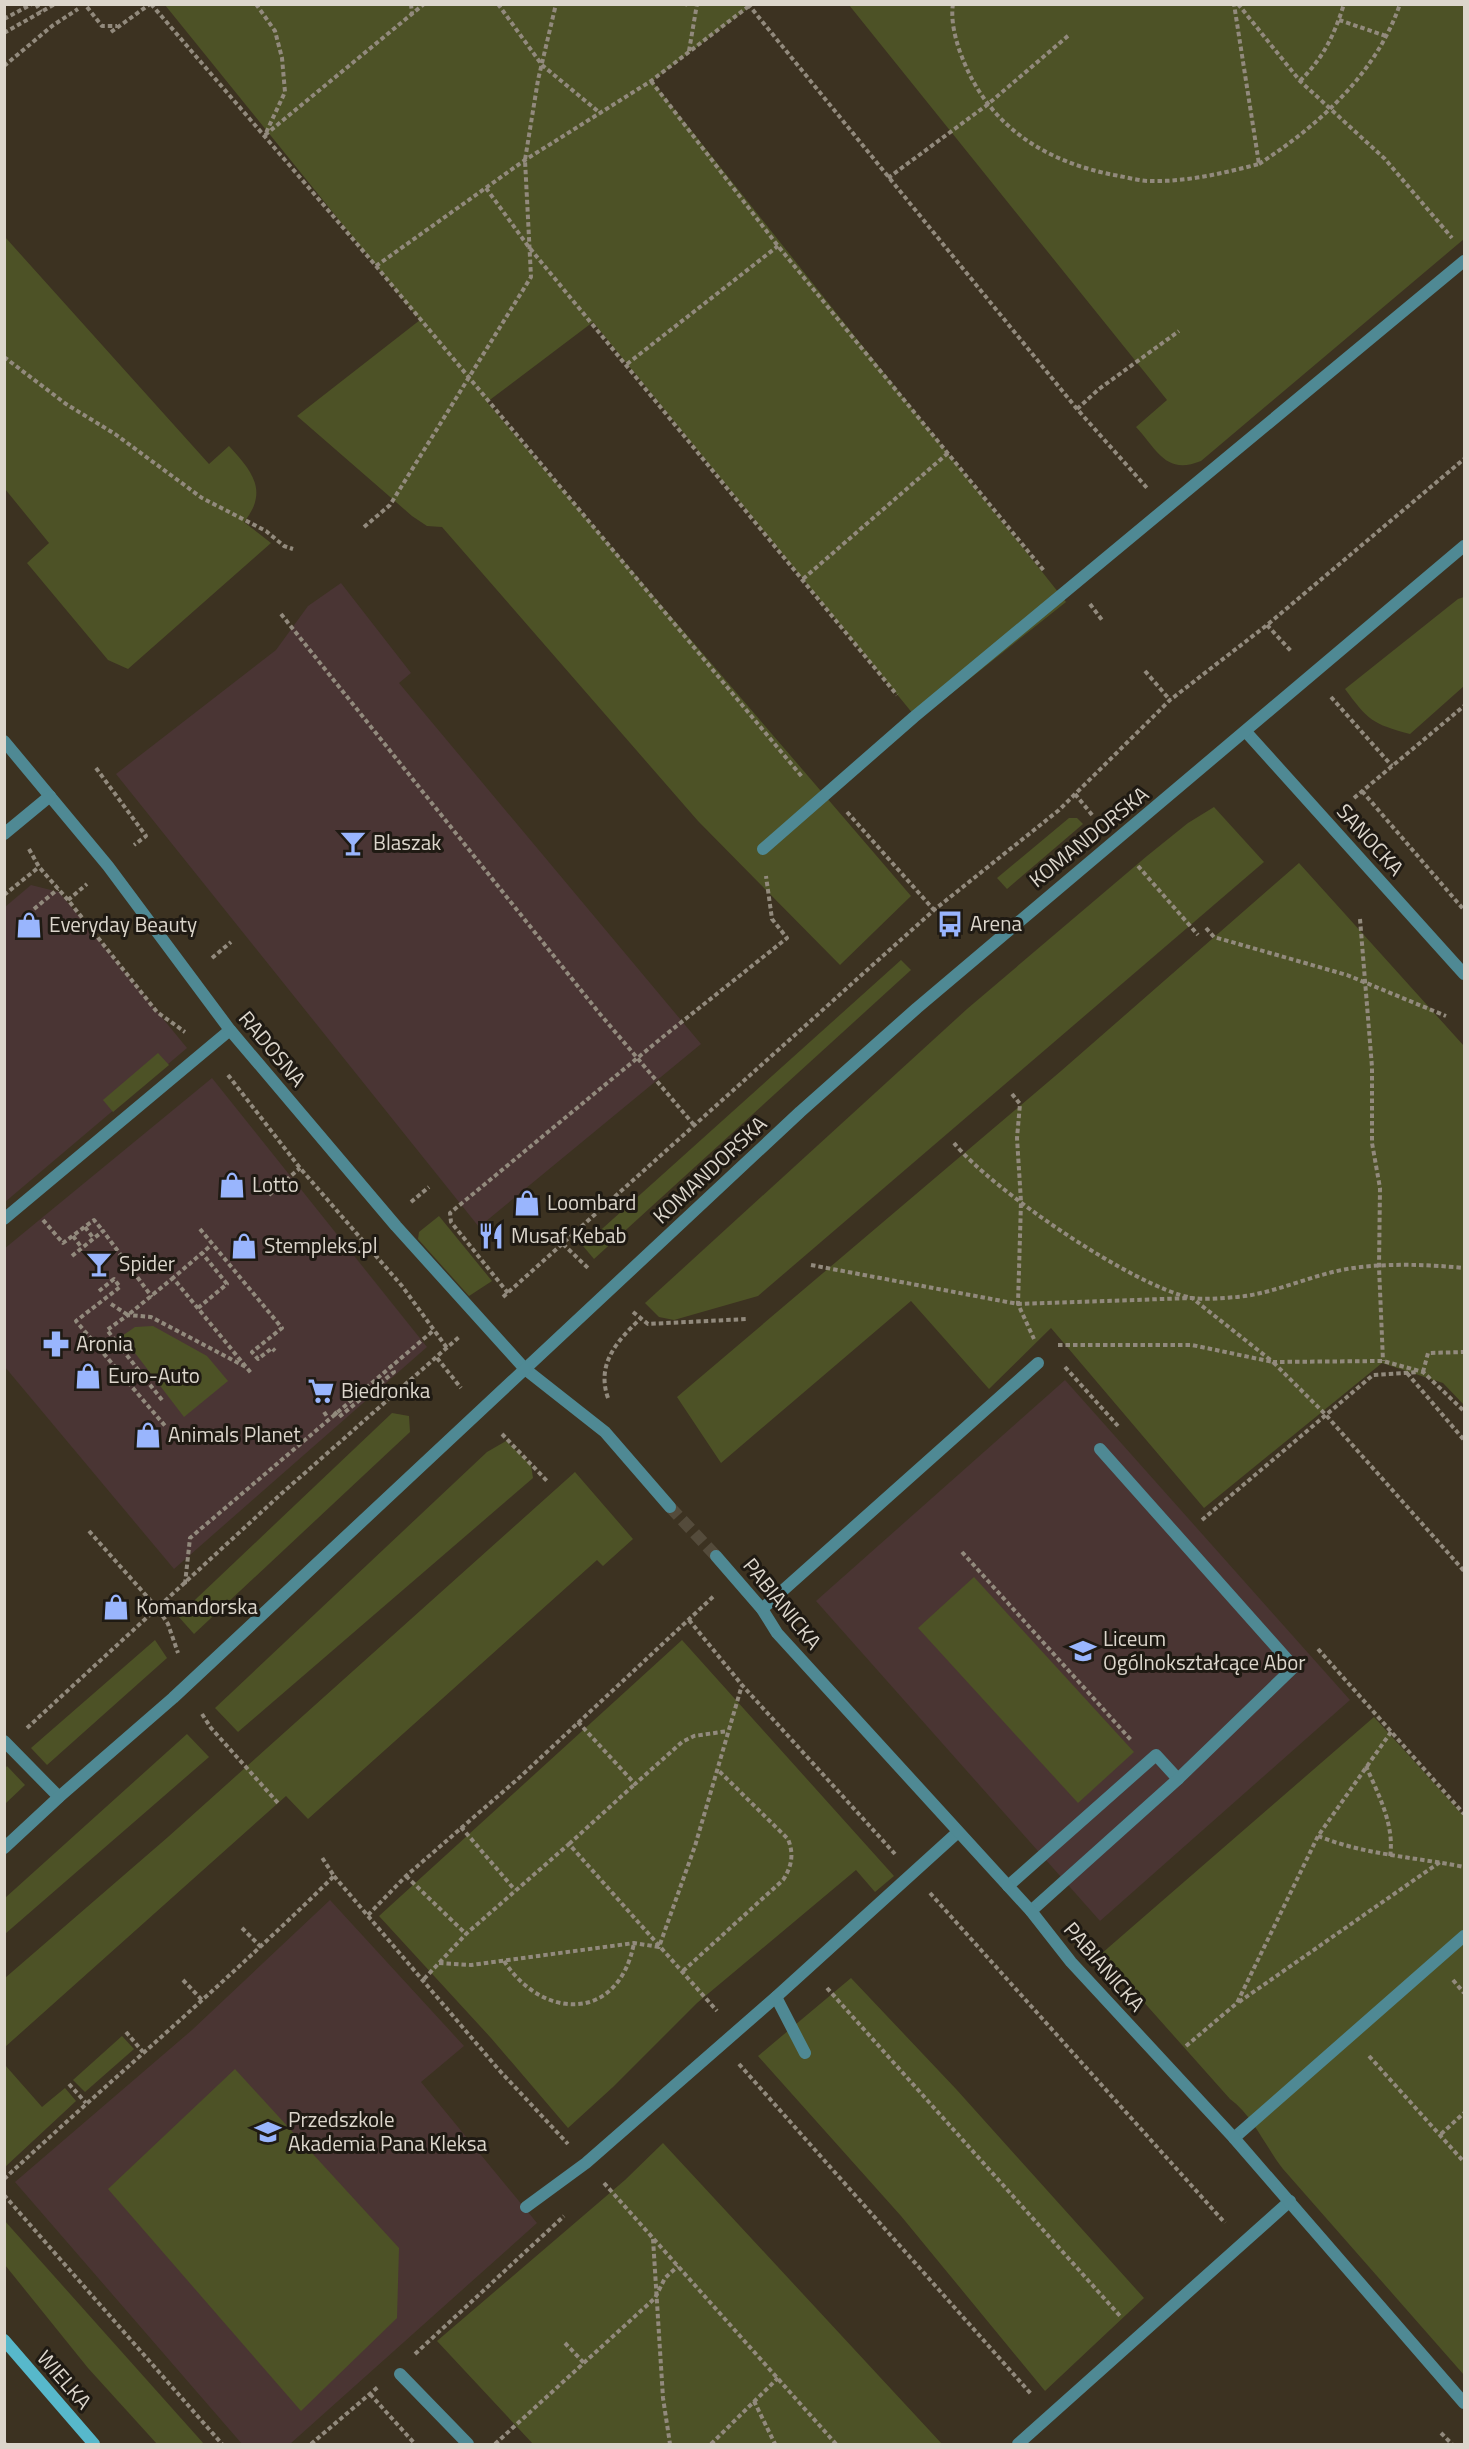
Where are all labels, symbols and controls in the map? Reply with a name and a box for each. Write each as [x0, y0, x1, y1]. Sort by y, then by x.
street label: KOMANDORSKA [1022, 778, 1156, 895]
street label: SANOCKA [1330, 796, 1412, 883]
place label: Blaszak [373, 826, 441, 858]
bar icon: Blaszak [338, 828, 368, 858]
place label: Arena [970, 907, 1022, 939]
place label: Everyday Beauty [49, 908, 197, 940]
bus stop icon: Arena [935, 909, 965, 939]
shop icon: Everyday Beauty [14, 910, 44, 940]
street label: RADOSNA [231, 1003, 315, 1094]
street label: KOMANDORSKA [645, 1107, 774, 1231]
place label: Lotto [252, 1168, 299, 1200]
shop icon: Lotto [217, 1170, 247, 1200]
place label: Loombard [547, 1186, 636, 1218]
shop icon: Loombard [512, 1188, 542, 1218]
place label: Musaf Kebab [511, 1219, 627, 1251]
restaurant icon: Musaf Kebab [476, 1221, 506, 1251]
place label: Stempleks.pl [264, 1229, 378, 1261]
shop icon: Stempleks.pl [229, 1231, 259, 1261]
place label: Spider [119, 1247, 175, 1279]
bar icon: Spider [84, 1249, 114, 1279]
place label: Aronia [76, 1327, 134, 1359]
pharmacy icon: Aronia [41, 1329, 71, 1359]
place label: Euro-Auto [108, 1359, 200, 1391]
shop icon: Euro-Auto [73, 1361, 103, 1391]
place label: Biedronka [341, 1374, 431, 1406]
supermarket icon: Biedronka [306, 1376, 336, 1406]
place label: Animals Planet [168, 1418, 301, 1450]
shop icon: Animals Planet [133, 1420, 163, 1450]
street label: PABIANICKA [736, 1550, 830, 1657]
place label: Komandorska [136, 1590, 258, 1622]
shop icon: Komandorska [101, 1592, 131, 1622]
place label: Liceum Ogólnokształcące Abor [1103, 1622, 1306, 1678]
school or university icon: Liceum Ogólnokształcące Abor [1068, 1636, 1098, 1666]
street label: PABIANICKA [1057, 1914, 1153, 2019]
place label: Przedszkole Akademia Pana Kleksa [288, 2103, 488, 2159]
school or university icon: Przedszkole Akademia Pana Kleksa [253, 2117, 283, 2147]
street label: WIELKA [30, 2342, 100, 2417]

